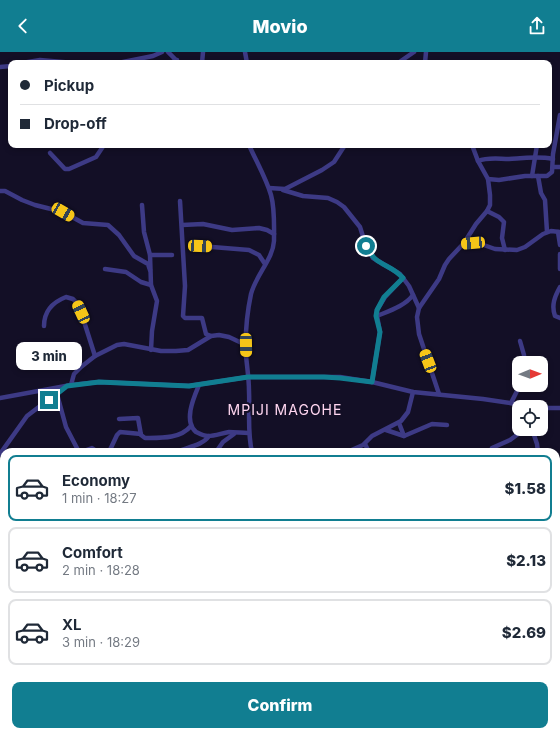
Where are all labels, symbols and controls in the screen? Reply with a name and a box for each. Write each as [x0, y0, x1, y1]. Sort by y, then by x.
icon: back [12, 15, 34, 37]
icon: share [526, 15, 548, 37]
text: Movio [252, 16, 308, 37]
text: Pickup [44, 76, 94, 95]
text: Drop-off [44, 114, 107, 133]
car [50, 201, 76, 223]
car [461, 236, 485, 250]
route start [357, 237, 375, 255]
car [188, 239, 212, 253]
car [70, 299, 92, 325]
car [240, 333, 252, 357]
callout: 3 min [16, 342, 82, 370]
text: 3 min [31, 348, 67, 364]
car [418, 348, 438, 374]
north arrow [512, 356, 548, 392]
map controls [512, 356, 548, 436]
route end [40, 391, 58, 409]
button: locate [512, 400, 548, 436]
district label: MPIJI MAGOHE [228, 401, 342, 418]
icon: car [14, 470, 50, 506]
text: Economy [62, 471, 130, 490]
text: $1.58 [505, 479, 546, 498]
text: 1 min · 18:27 [62, 490, 137, 506]
icon: car [14, 542, 50, 578]
text: Comfort [62, 543, 123, 562]
text: $2.13 [506, 551, 546, 570]
text: 2 min · 18:28 [62, 562, 140, 578]
icon: car [14, 614, 50, 650]
text: XL [62, 615, 82, 634]
text: $2.69 [502, 623, 546, 642]
text: 3 min · 18:29 [62, 634, 140, 650]
button: Confirm [12, 682, 548, 728]

